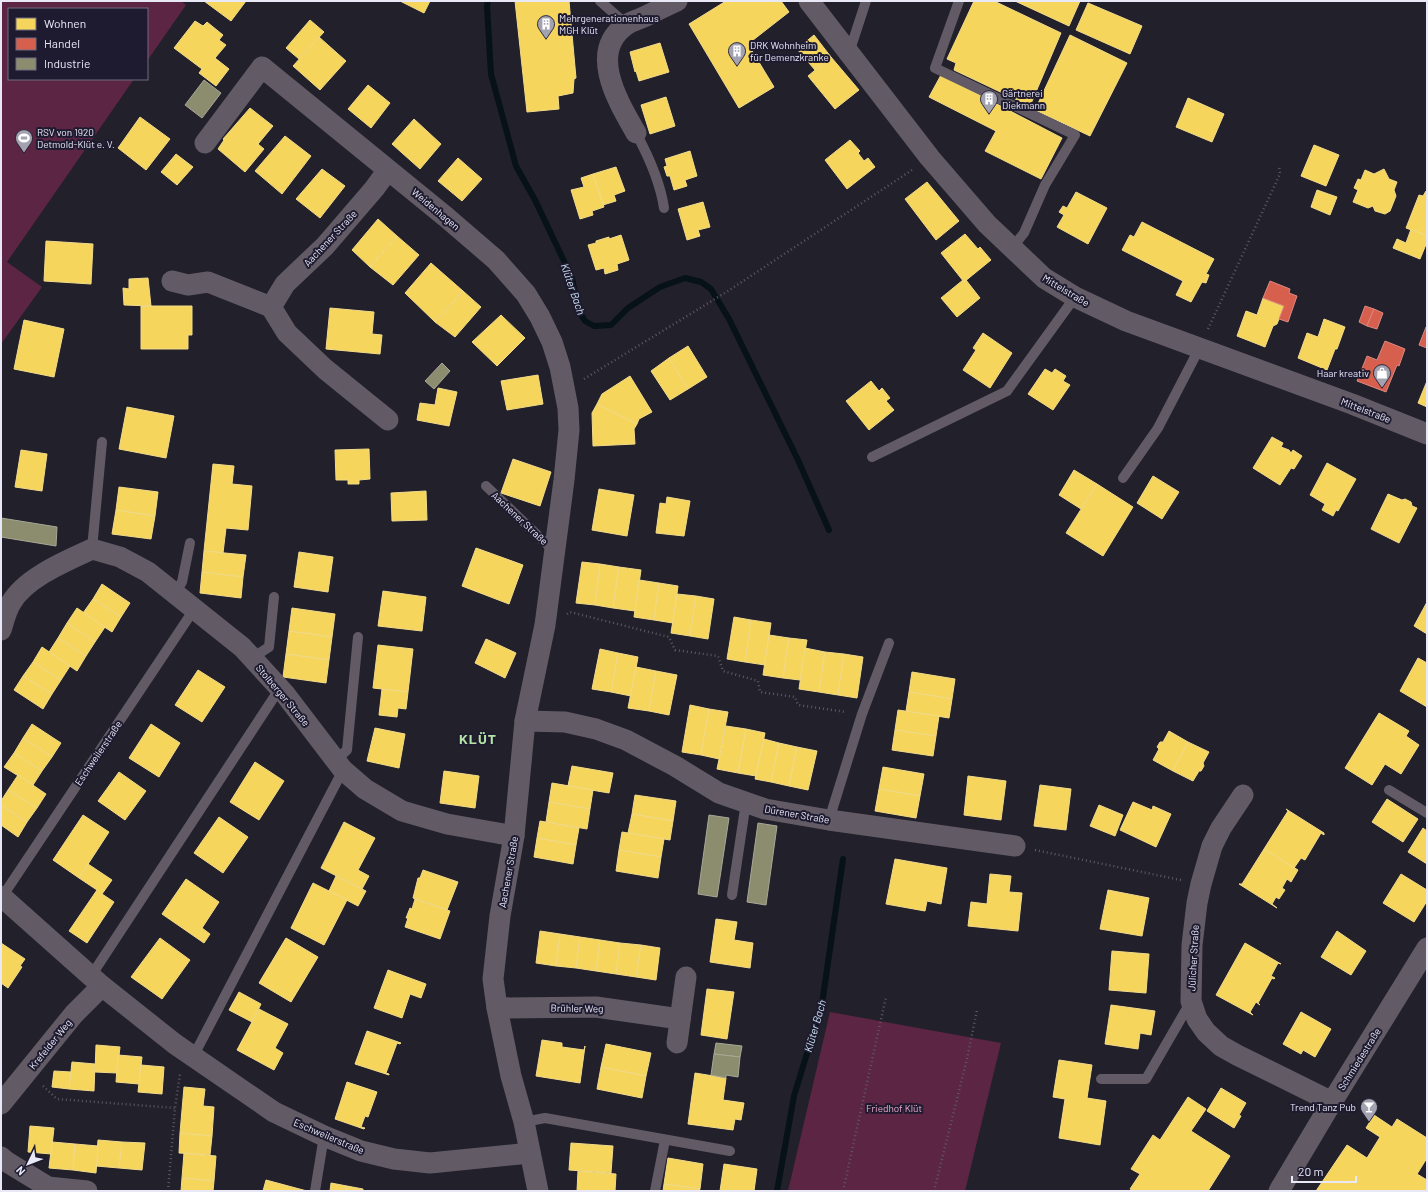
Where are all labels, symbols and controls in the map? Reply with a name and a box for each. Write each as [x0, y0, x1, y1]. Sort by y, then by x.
legend [8, 8, 148, 80]
place label: Mehrgenerationenhaus MGH Klüt [559, 12, 659, 36]
building icon: Mehrgenerationenhaus MGH Klüt [536, 14, 556, 39]
text: Wohnen [44, 16, 86, 30]
text: Handel [44, 36, 80, 50]
place label: DRK Wohnheim für Demenzkranke [750, 39, 829, 63]
building icon: DRK Wohnheim für Demenzkranke [727, 41, 747, 66]
text: Industrie [44, 56, 90, 70]
place label: Gärtnerei Diekmann [1002, 87, 1045, 111]
building icon: Gärtnerei Diekmann [979, 89, 999, 114]
place label: RSV von 1920 Detmold-Klüt e. V. [37, 126, 115, 150]
sports icon: RSV von 1920 Detmold-Klüt e. V. [14, 128, 34, 153]
street label: Weidenhagen [410, 185, 462, 233]
street label: Aachener Straße [301, 207, 359, 269]
water label: Klüter Bach [559, 261, 588, 317]
street label: Mittelstraße [1040, 271, 1092, 309]
shop icon: Haar kreativ [1372, 363, 1392, 388]
place label: Haar kreativ [1317, 367, 1369, 379]
street label: Mittelstraße [1339, 395, 1393, 425]
street label: Aachener Straße [489, 489, 551, 547]
street label: Stolberger Straße [254, 662, 312, 728]
street label: Eschweilerstraße [72, 718, 124, 788]
district label: KLÜT [459, 730, 497, 747]
street label: Dürener Straße [764, 802, 830, 826]
street label: Aachener Straße [496, 835, 520, 909]
street label: Jülicher Straße [1185, 924, 1201, 992]
water label: Klüter Bach [801, 998, 828, 1053]
street label: Brühler Weg [550, 1002, 604, 1014]
street label: Krefelder Weg [26, 1016, 74, 1072]
street label: Schmiedestraße [1335, 1026, 1383, 1092]
bar icon: Trend Tanz Pub [1359, 1097, 1379, 1122]
place label: Trend Tanz Pub [1290, 1101, 1356, 1113]
park label: Friedhof Klüt [866, 1102, 922, 1114]
street label: Eschweilerstraße [292, 1116, 366, 1156]
north arrow [8, 1144, 48, 1184]
scale bar [1292, 1158, 1356, 1184]
text: N [13, 1164, 28, 1178]
text: 20 m [1298, 1164, 1324, 1178]

